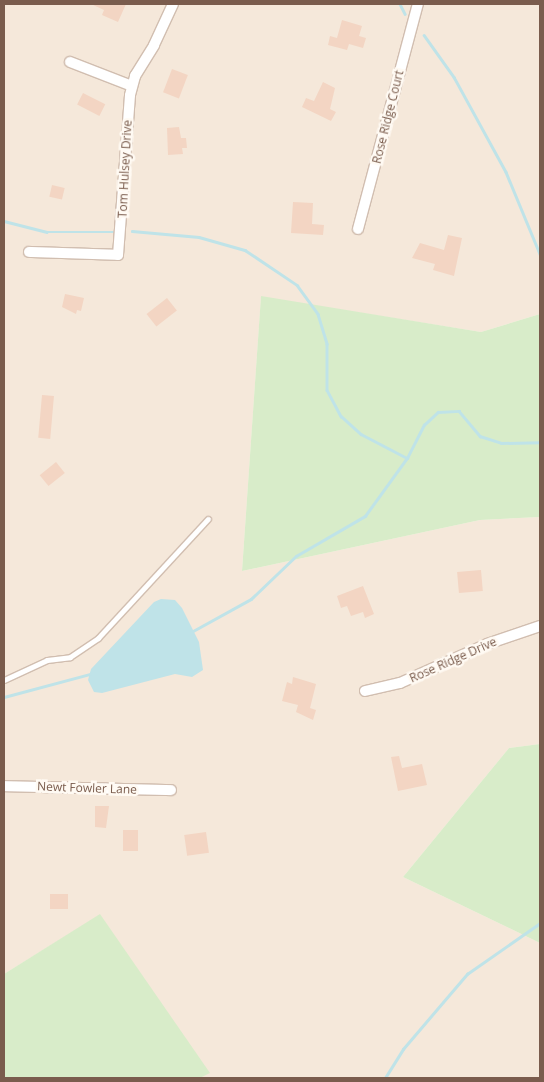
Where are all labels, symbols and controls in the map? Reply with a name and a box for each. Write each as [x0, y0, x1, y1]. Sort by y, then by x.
street label: Rose Ridge Court [369, 69, 407, 165]
street label: Tom Hulsey Drive [115, 120, 135, 218]
street label: Rose Ridge Drive [407, 634, 499, 686]
street label: Newt Fowler Lane [37, 779, 137, 797]

